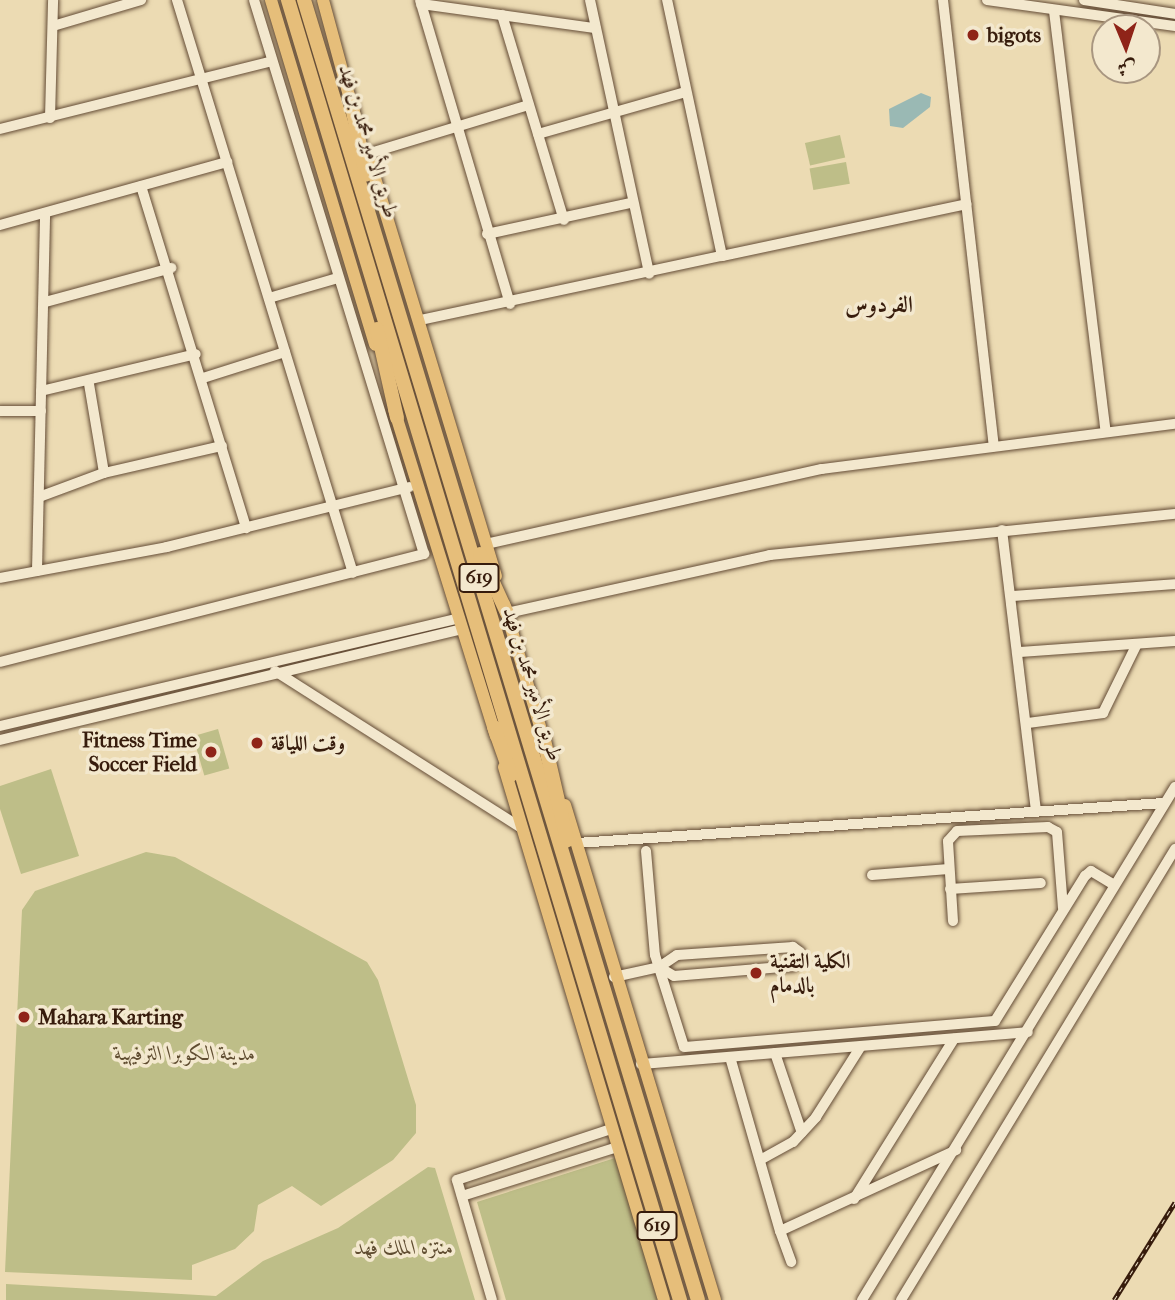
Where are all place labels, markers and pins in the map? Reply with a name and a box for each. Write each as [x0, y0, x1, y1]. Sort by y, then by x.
place label: bigots [987, 22, 1041, 48]
marker: bigots [965, 27, 981, 43]
place label: Fitness Time Soccer Field [82, 727, 197, 777]
place label: وقت اللياقة [271, 730, 345, 756]
marker: وقت اللياقة [249, 735, 265, 751]
marker: Fitness Time Soccer Field [203, 744, 219, 760]
place label: الكلية التقنية بالدمام [770, 948, 850, 998]
marker: الكلية التقنية بالدمام [748, 965, 764, 981]
place label: Mahara Karting [38, 1004, 183, 1030]
marker: Mahara Karting [16, 1009, 32, 1025]

